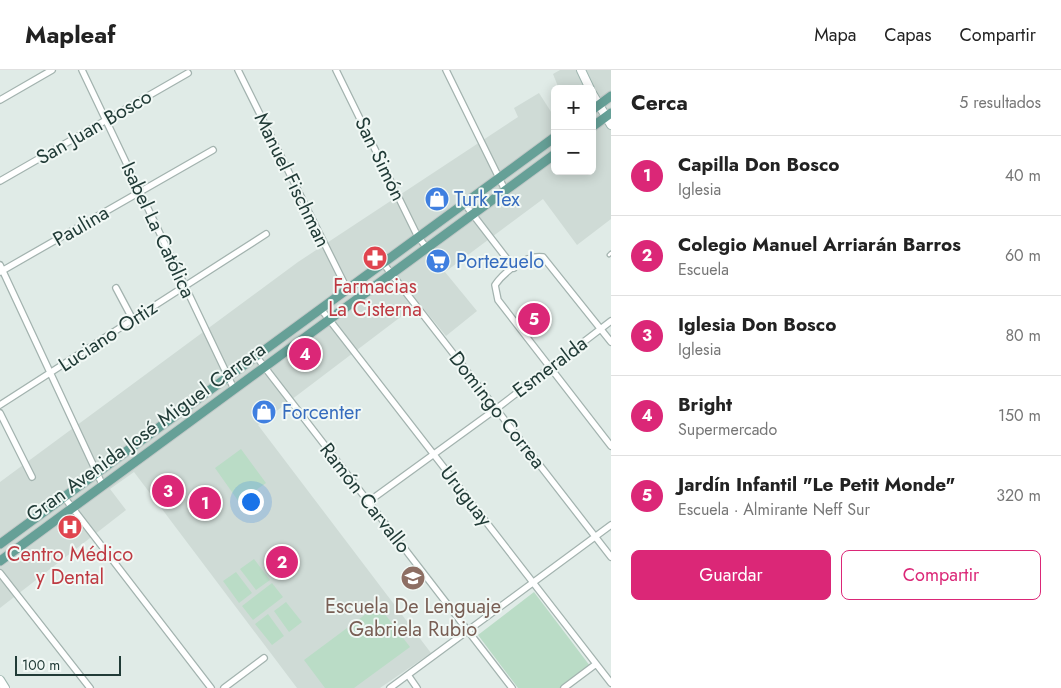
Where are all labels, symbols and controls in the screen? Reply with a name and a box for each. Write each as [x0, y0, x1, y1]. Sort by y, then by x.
text: Mapleaf [25, 17, 116, 52]
text: Mapa [814, 22, 856, 48]
text: Capas [884, 22, 932, 48]
text: Compartir [960, 22, 1036, 48]
street label: San Juan Bosco [31, 82, 157, 172]
map controls [551, 85, 596, 175]
button: + [551, 85, 596, 130]
text: Cerca [631, 88, 688, 118]
text: 5 resultados [959, 91, 1041, 114]
street label: Manuel Fischman [247, 108, 337, 252]
street label: San Simón [347, 112, 413, 206]
button: − [551, 130, 596, 175]
text: Capilla Don Bosco [678, 151, 840, 178]
street label: Isabel La Católica [114, 157, 202, 303]
text: 1 [643, 164, 651, 187]
text: 40 m [1005, 164, 1041, 187]
text: Iglesia [678, 178, 721, 201]
place label: Turk Tex [454, 185, 520, 214]
shop icon: Turk Tex [424, 186, 450, 212]
street label: Paulina [48, 198, 114, 254]
text: Colegio Manuel Arriarán Barros [678, 231, 961, 258]
text: 2 [642, 244, 652, 267]
text: 60 m [1005, 244, 1041, 267]
pharmacy icon: Farmacias La Cisterna [362, 245, 388, 271]
place label: Portezuelo [456, 247, 544, 276]
supermarket icon: Portezuelo [425, 248, 451, 274]
text: Escuela [678, 258, 729, 281]
place label: Farmacias La Cisterna [328, 272, 422, 324]
street label: Luciano Ortiz [53, 293, 163, 379]
pin: 5 [518, 300, 550, 338]
text: Iglesia Don Bosco [678, 311, 836, 338]
text: 3 [642, 324, 652, 347]
text: 80 m [1005, 324, 1041, 347]
street label: Esmeralda [507, 329, 593, 405]
street label: Gran Avenida José Miguel Carrera [20, 335, 272, 529]
pin: 4 [289, 335, 321, 373]
text: Iglesia [678, 338, 721, 361]
street label: Domingo Correa [442, 345, 552, 475]
text: Bright [678, 391, 732, 418]
place label: Forcenter [282, 398, 361, 427]
shop icon: Forcenter [251, 399, 277, 425]
text: 4 [641, 404, 653, 427]
text: 150 m [998, 404, 1041, 427]
text: Supermercado [678, 418, 777, 441]
street label: Ramón Carvallo [313, 437, 417, 559]
street label: Uruguay [433, 459, 499, 533]
text: Jardín Infantil "Le Petit Monde" [678, 471, 955, 498]
pin: 3 [152, 472, 184, 510]
pin: 1 [189, 484, 221, 522]
text: 5 [642, 484, 652, 507]
text: 320 m [996, 484, 1041, 507]
your location [238, 489, 264, 515]
text: Escuela · Almirante Neff Sur [678, 498, 870, 521]
hospital icon: Centro Médico y Dental [57, 514, 83, 540]
place label: Centro Médico y Dental [7, 540, 133, 592]
pin: 2 [266, 543, 298, 581]
button: Guardar [631, 550, 831, 600]
button: Compartir [841, 550, 1041, 600]
school or university icon: Escuela De Lenguaje Gabriela Rubio [400, 565, 426, 591]
place label: Escuela De Lenguaje Gabriela Rubio [325, 592, 501, 644]
scale bar [15, 653, 121, 676]
text: 100 m [22, 655, 60, 675]

